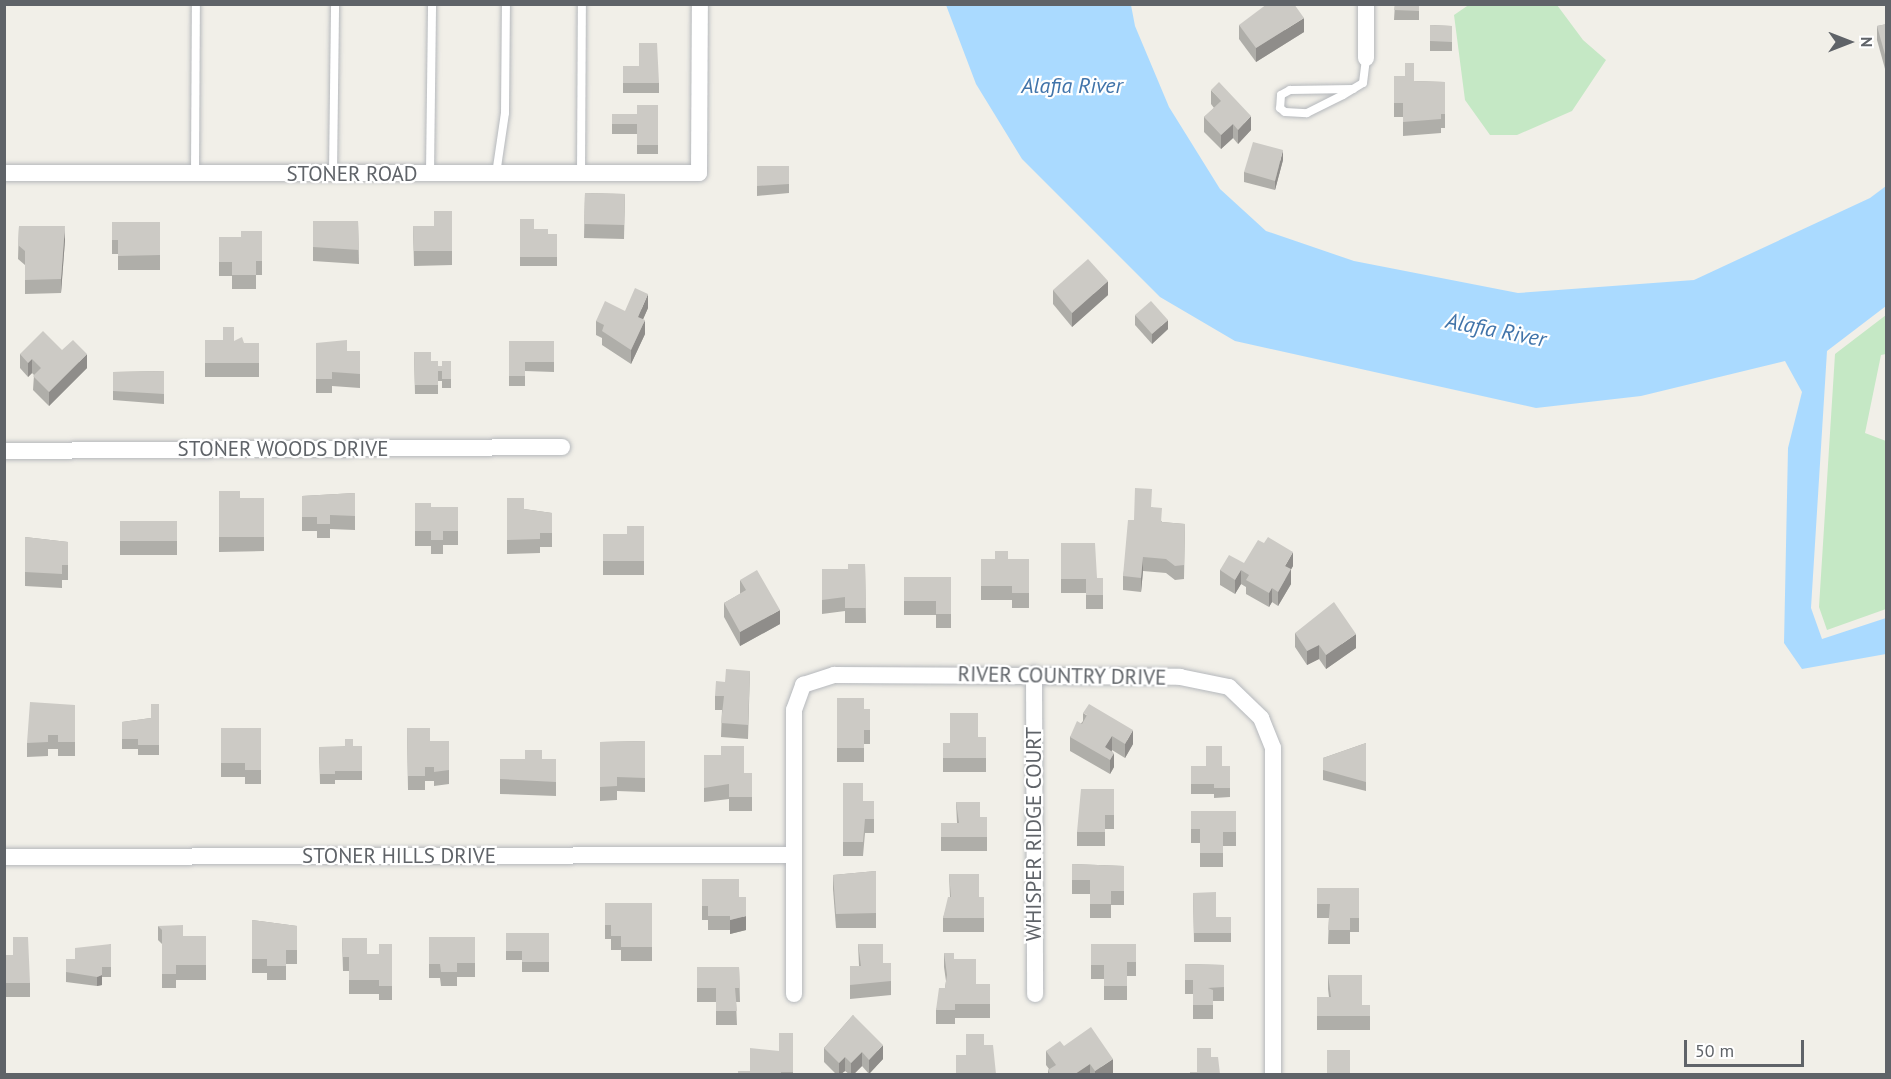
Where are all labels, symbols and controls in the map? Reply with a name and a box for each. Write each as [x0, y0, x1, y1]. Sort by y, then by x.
north arrow [1819, 12, 1879, 72]
text: N [1857, 37, 1877, 47]
water label: Alafia River [1021, 73, 1123, 99]
street label: STONER ROAD [286, 161, 418, 187]
water label: Alafia River [1444, 307, 1548, 353]
street label: STONER WOODS DRIVE [177, 436, 389, 462]
street label: RIVER COUNTRY DRIVE [957, 662, 1167, 690]
street label: WHISPER RIDGE COURT [1021, 727, 1047, 941]
street label: STONER HILLS DRIVE [302, 843, 496, 869]
scale bar [1687, 1028, 1807, 1066]
text: 50 m [1695, 1039, 1734, 1062]

